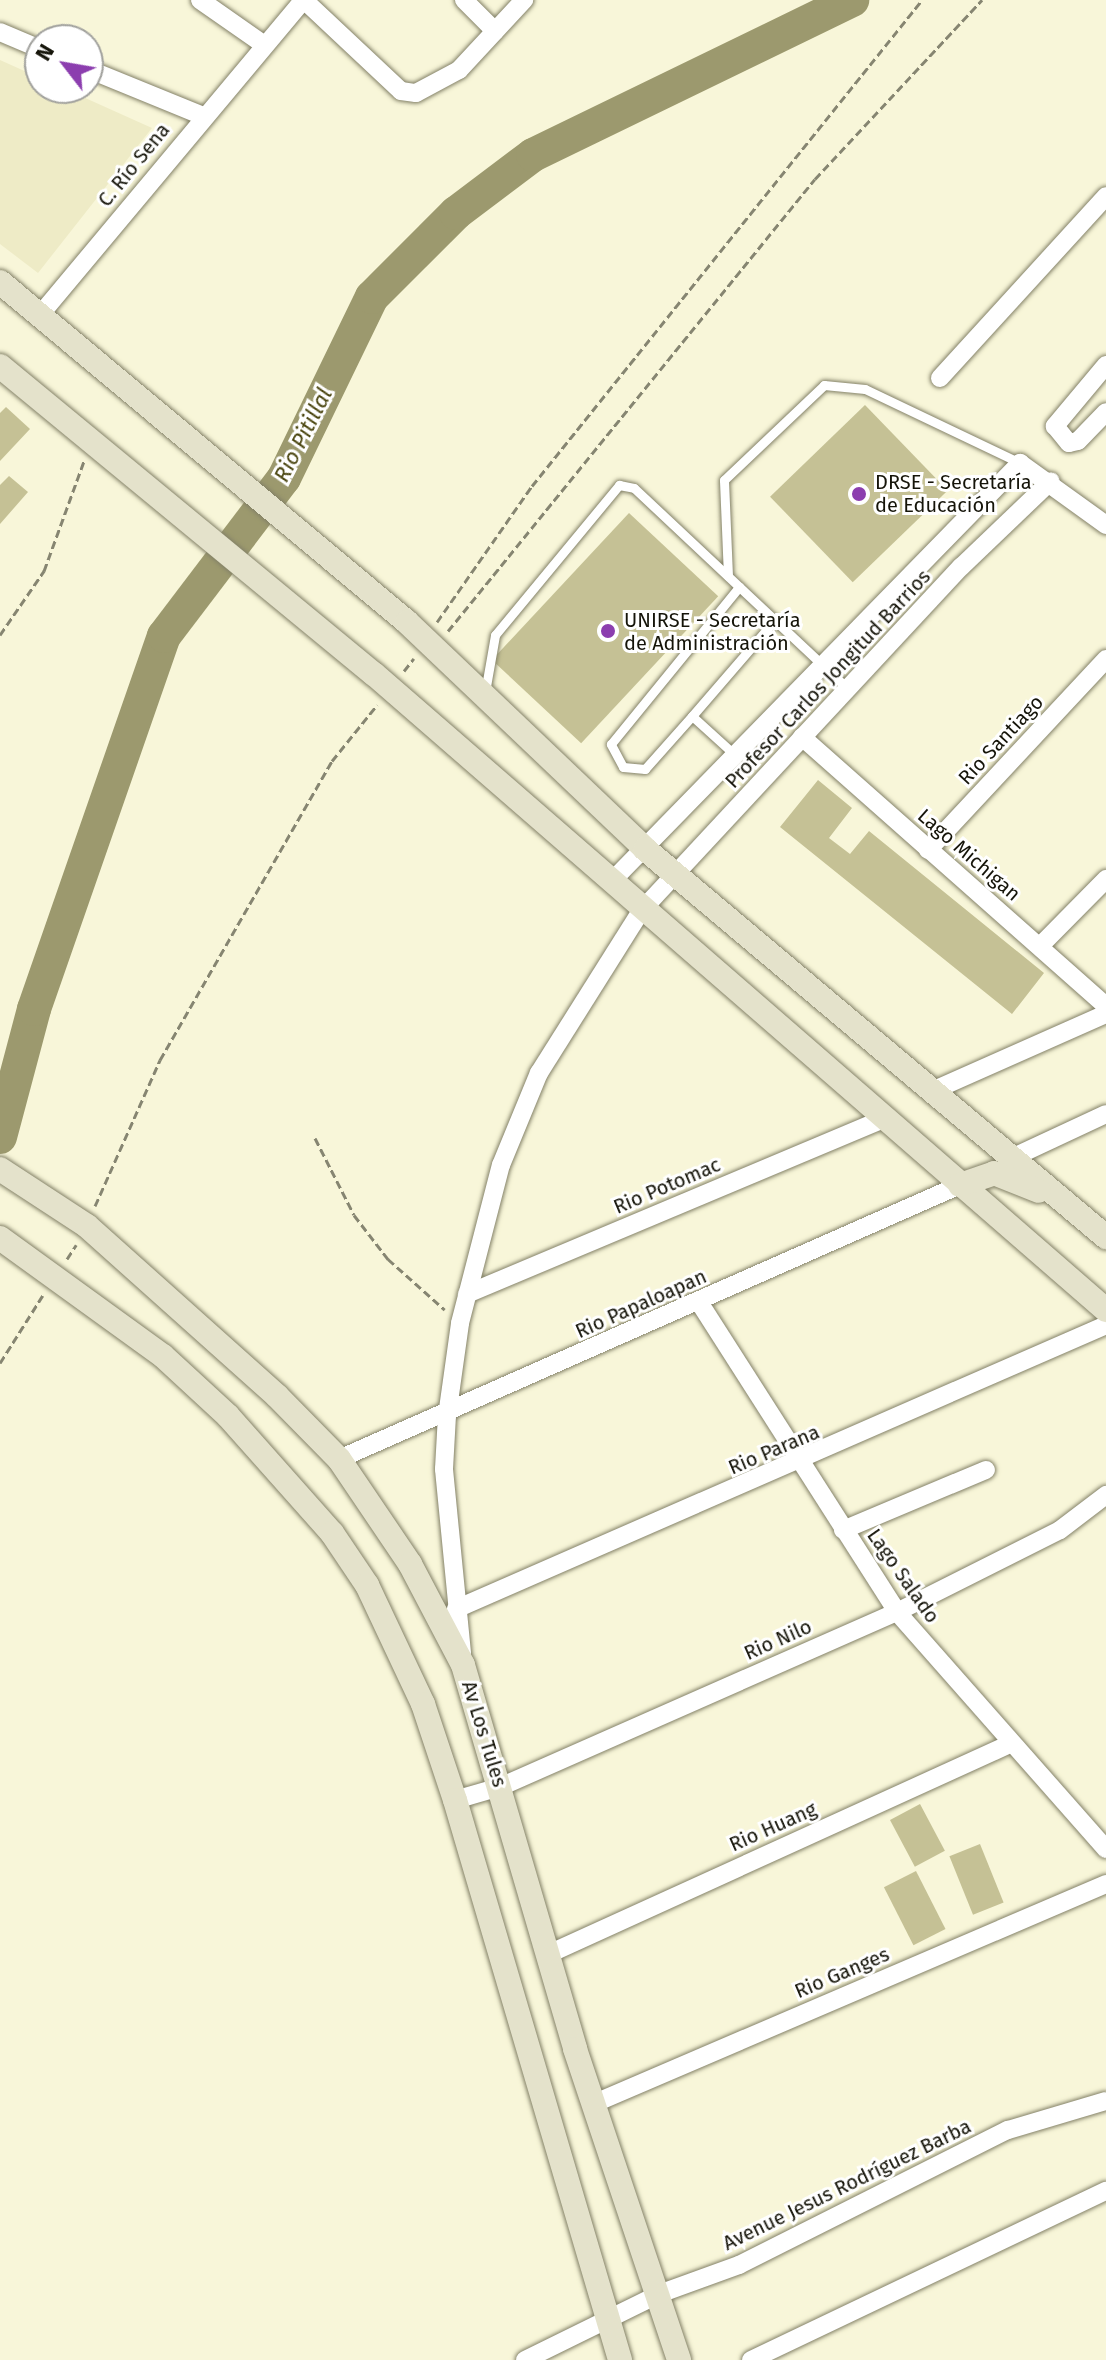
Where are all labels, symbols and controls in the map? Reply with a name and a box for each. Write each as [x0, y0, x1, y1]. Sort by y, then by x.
north arrow [24, 24, 104, 104]
text: N [29, 39, 60, 66]
street label: C. Río Sena [93, 118, 175, 212]
water label: Rio Pitillal [268, 384, 338, 486]
place label: DRSE - Secretaría de Educación [875, 470, 1032, 517]
marker: DRSE - Secretaría de Educación [850, 485, 868, 503]
street label: Profesor Carlos Jongitud Barrios [720, 565, 936, 793]
place label: UNIRSE - Secretaría de Administración [624, 608, 801, 655]
marker: UNIRSE - Secretaría de Administración [599, 622, 617, 640]
street label: Rio Santiago [954, 690, 1048, 790]
street label: Lago Michigan [913, 804, 1025, 906]
street label: Rio Potomac [610, 1153, 724, 1219]
street label: Rio Papaloapan [572, 1264, 710, 1344]
street label: Rio Parana [725, 1420, 823, 1480]
street label: Lago Salado [862, 1524, 944, 1628]
street label: Rio Nilo [740, 1615, 816, 1665]
street label: Av Los Tules [457, 1678, 511, 1790]
street label: Rio Huang [726, 1797, 820, 1857]
street label: Rio Ganges [791, 1942, 893, 2004]
street label: Avenue Jesus Rodríguez Barba [719, 2114, 975, 2256]

